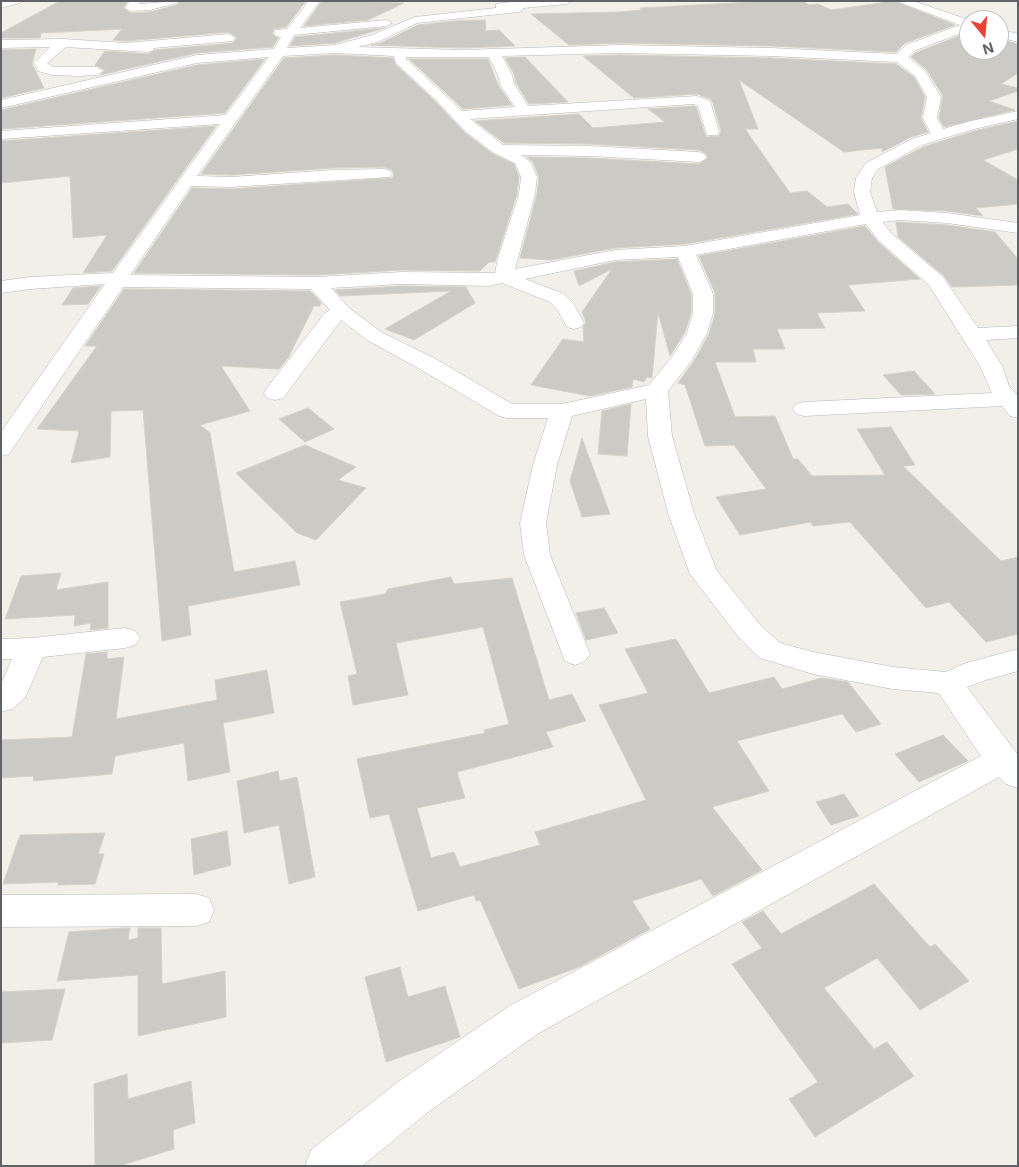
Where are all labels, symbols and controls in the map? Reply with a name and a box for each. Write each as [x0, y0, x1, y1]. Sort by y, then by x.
north arrow [959, 10, 1009, 60]
text: N [981, 39, 996, 59]

